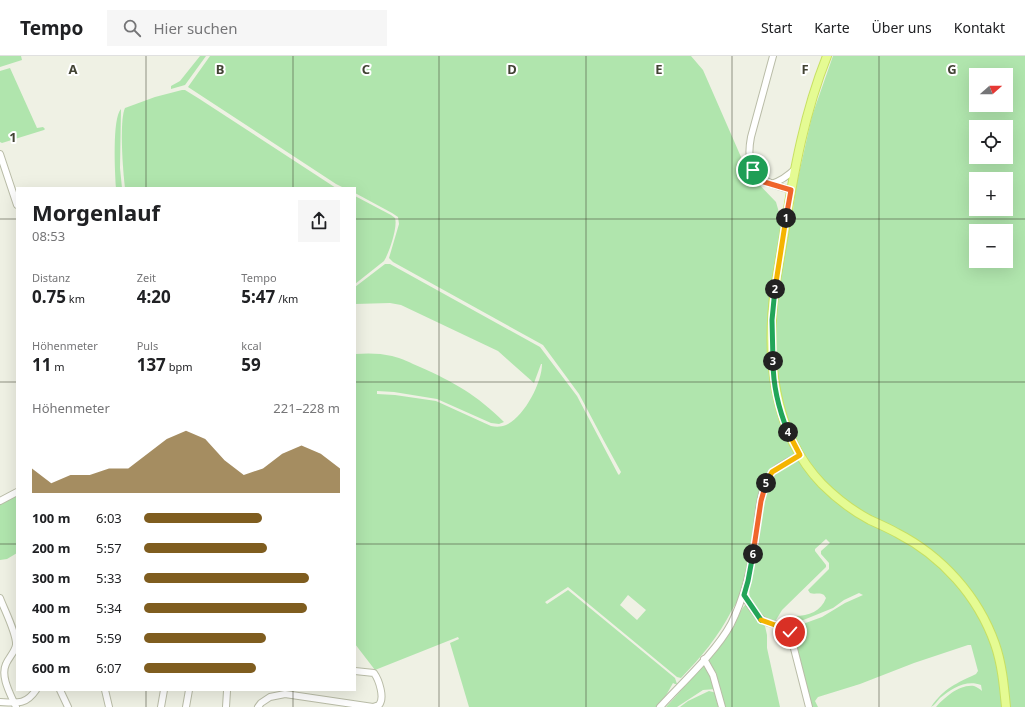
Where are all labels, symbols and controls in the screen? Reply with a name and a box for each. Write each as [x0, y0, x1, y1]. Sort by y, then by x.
search box [107, 10, 387, 46]
text: Tempo [20, 15, 83, 41]
icon: search [121, 17, 143, 39]
text: Hier suchen [153, 18, 238, 38]
text: Start [761, 18, 792, 37]
text: Karte [814, 18, 850, 37]
text: Über uns [872, 18, 932, 37]
text: Kontakt [954, 18, 1005, 37]
text: A [69, 60, 78, 78]
text: B [216, 60, 224, 78]
text: C [362, 60, 370, 78]
text: D [507, 60, 517, 78]
text: E [655, 60, 663, 78]
text: F [801, 60, 809, 78]
text: G [947, 60, 957, 78]
north arrow [969, 68, 1013, 112]
map controls [969, 68, 1013, 268]
button: locate [969, 120, 1013, 164]
text: 1 [9, 128, 17, 146]
pin [736, 153, 770, 187]
icon: arrive [742, 159, 764, 181]
button: + [969, 172, 1013, 216]
text: Morgenlauf [32, 197, 160, 227]
button: share [298, 200, 340, 242]
pin: 1 [776, 208, 796, 228]
text: 1 [783, 210, 789, 225]
button: − [969, 224, 1013, 268]
text: 08:53 [32, 227, 65, 245]
text: Distanz [32, 270, 70, 285]
text: Zeit [137, 270, 156, 285]
text: Tempo [241, 270, 277, 285]
pin: 2 [765, 279, 785, 299]
text: 2 [772, 281, 778, 296]
text: 0.75 [32, 285, 66, 308]
text: 4:20 [137, 285, 171, 308]
text: 5:47 [241, 285, 275, 308]
text: km [66, 291, 85, 306]
text: /km [275, 291, 298, 306]
text: Höhenmeter [32, 338, 98, 353]
text: Puls [137, 338, 158, 353]
text: kcal [241, 338, 262, 353]
pin: 3 [763, 351, 783, 371]
text: 11 [32, 353, 51, 376]
text: 137 [137, 353, 166, 376]
text: 59 [241, 353, 261, 376]
text: 3 [770, 353, 776, 368]
text: m [51, 359, 65, 374]
text: bpm [166, 359, 193, 374]
text: Höhenmeter [32, 399, 110, 417]
text: 221–228 m [273, 399, 340, 417]
pin: 4 [778, 422, 798, 442]
text: 4 [785, 424, 791, 439]
pin: 5 [756, 473, 776, 493]
text: 5 [763, 475, 769, 490]
text: 100 m [32, 509, 70, 527]
text: 6:03 [96, 509, 122, 527]
text: 200 m [32, 539, 70, 557]
text: 5:57 [96, 539, 122, 557]
pin: 6 [743, 544, 763, 564]
text: 6 [750, 546, 756, 561]
text: 300 m [32, 569, 70, 587]
text: 5:33 [96, 569, 122, 587]
text: 400 m [32, 599, 70, 617]
text: 5:34 [96, 599, 122, 617]
pin [773, 615, 807, 649]
icon: check [779, 621, 801, 643]
text: 500 m [32, 629, 70, 647]
text: 5:59 [96, 629, 122, 647]
text: 600 m [32, 659, 70, 677]
text: 6:07 [96, 659, 122, 677]

